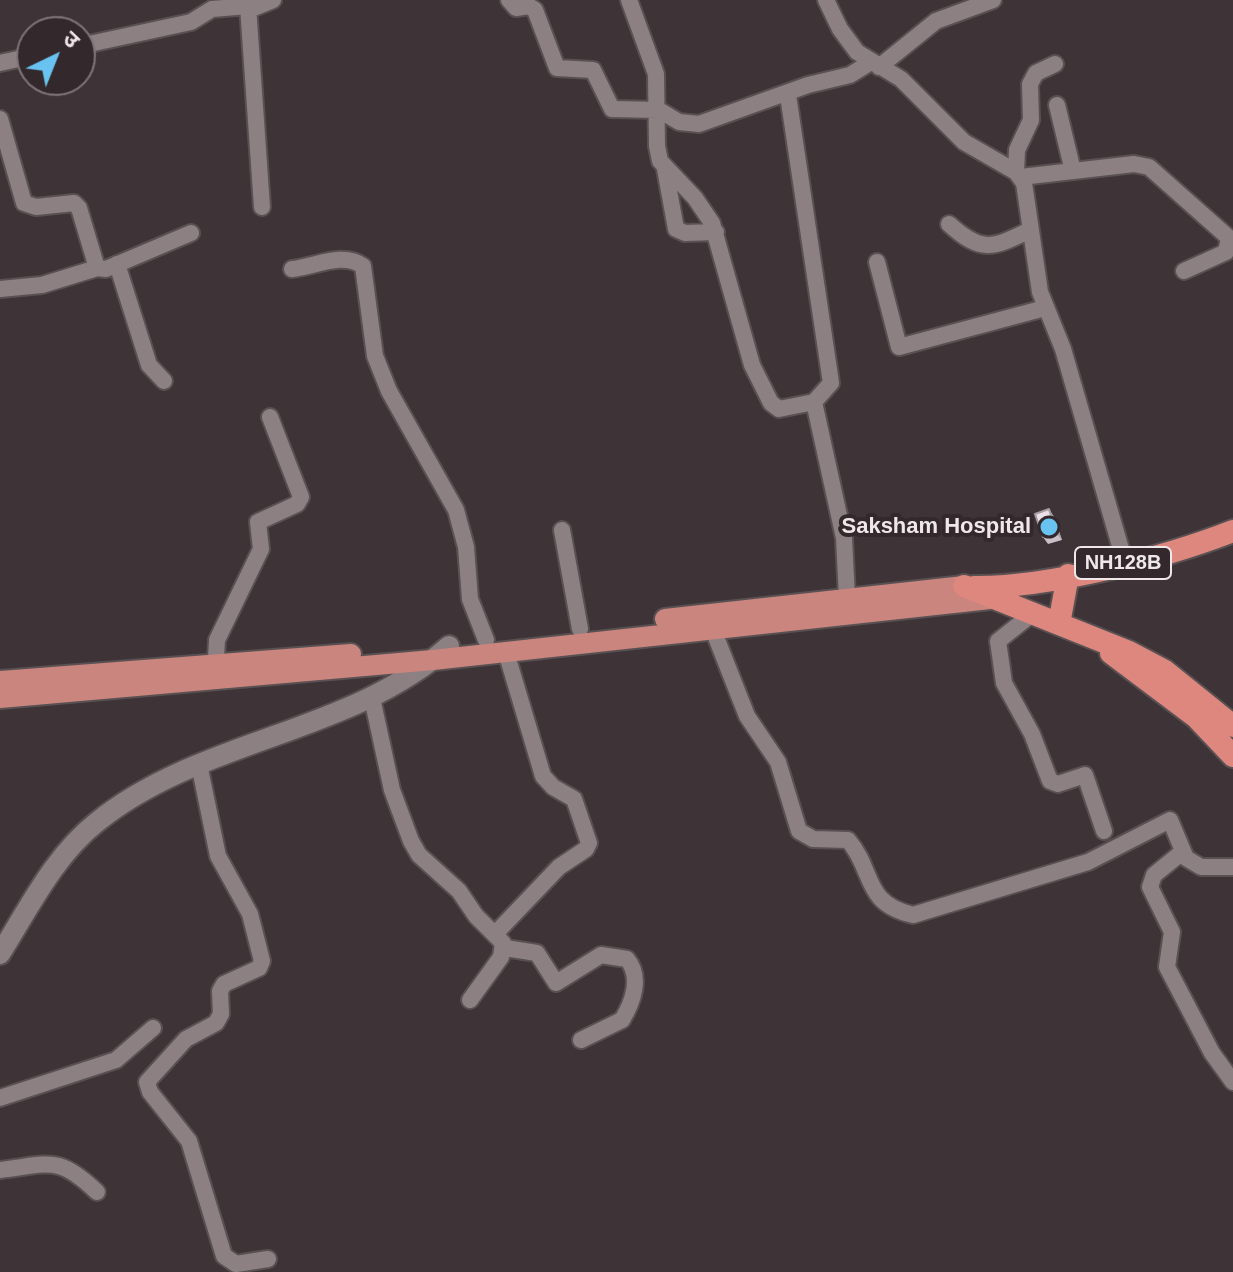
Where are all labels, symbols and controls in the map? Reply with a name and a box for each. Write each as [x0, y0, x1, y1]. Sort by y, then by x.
north arrow [16, 16, 96, 96]
text: उ [58, 26, 85, 53]
place label: Saksham Hospital [841, 514, 1031, 540]
marker: Saksham Hospital [1038, 516, 1060, 538]
road number: NH128B [1075, 547, 1171, 579]

